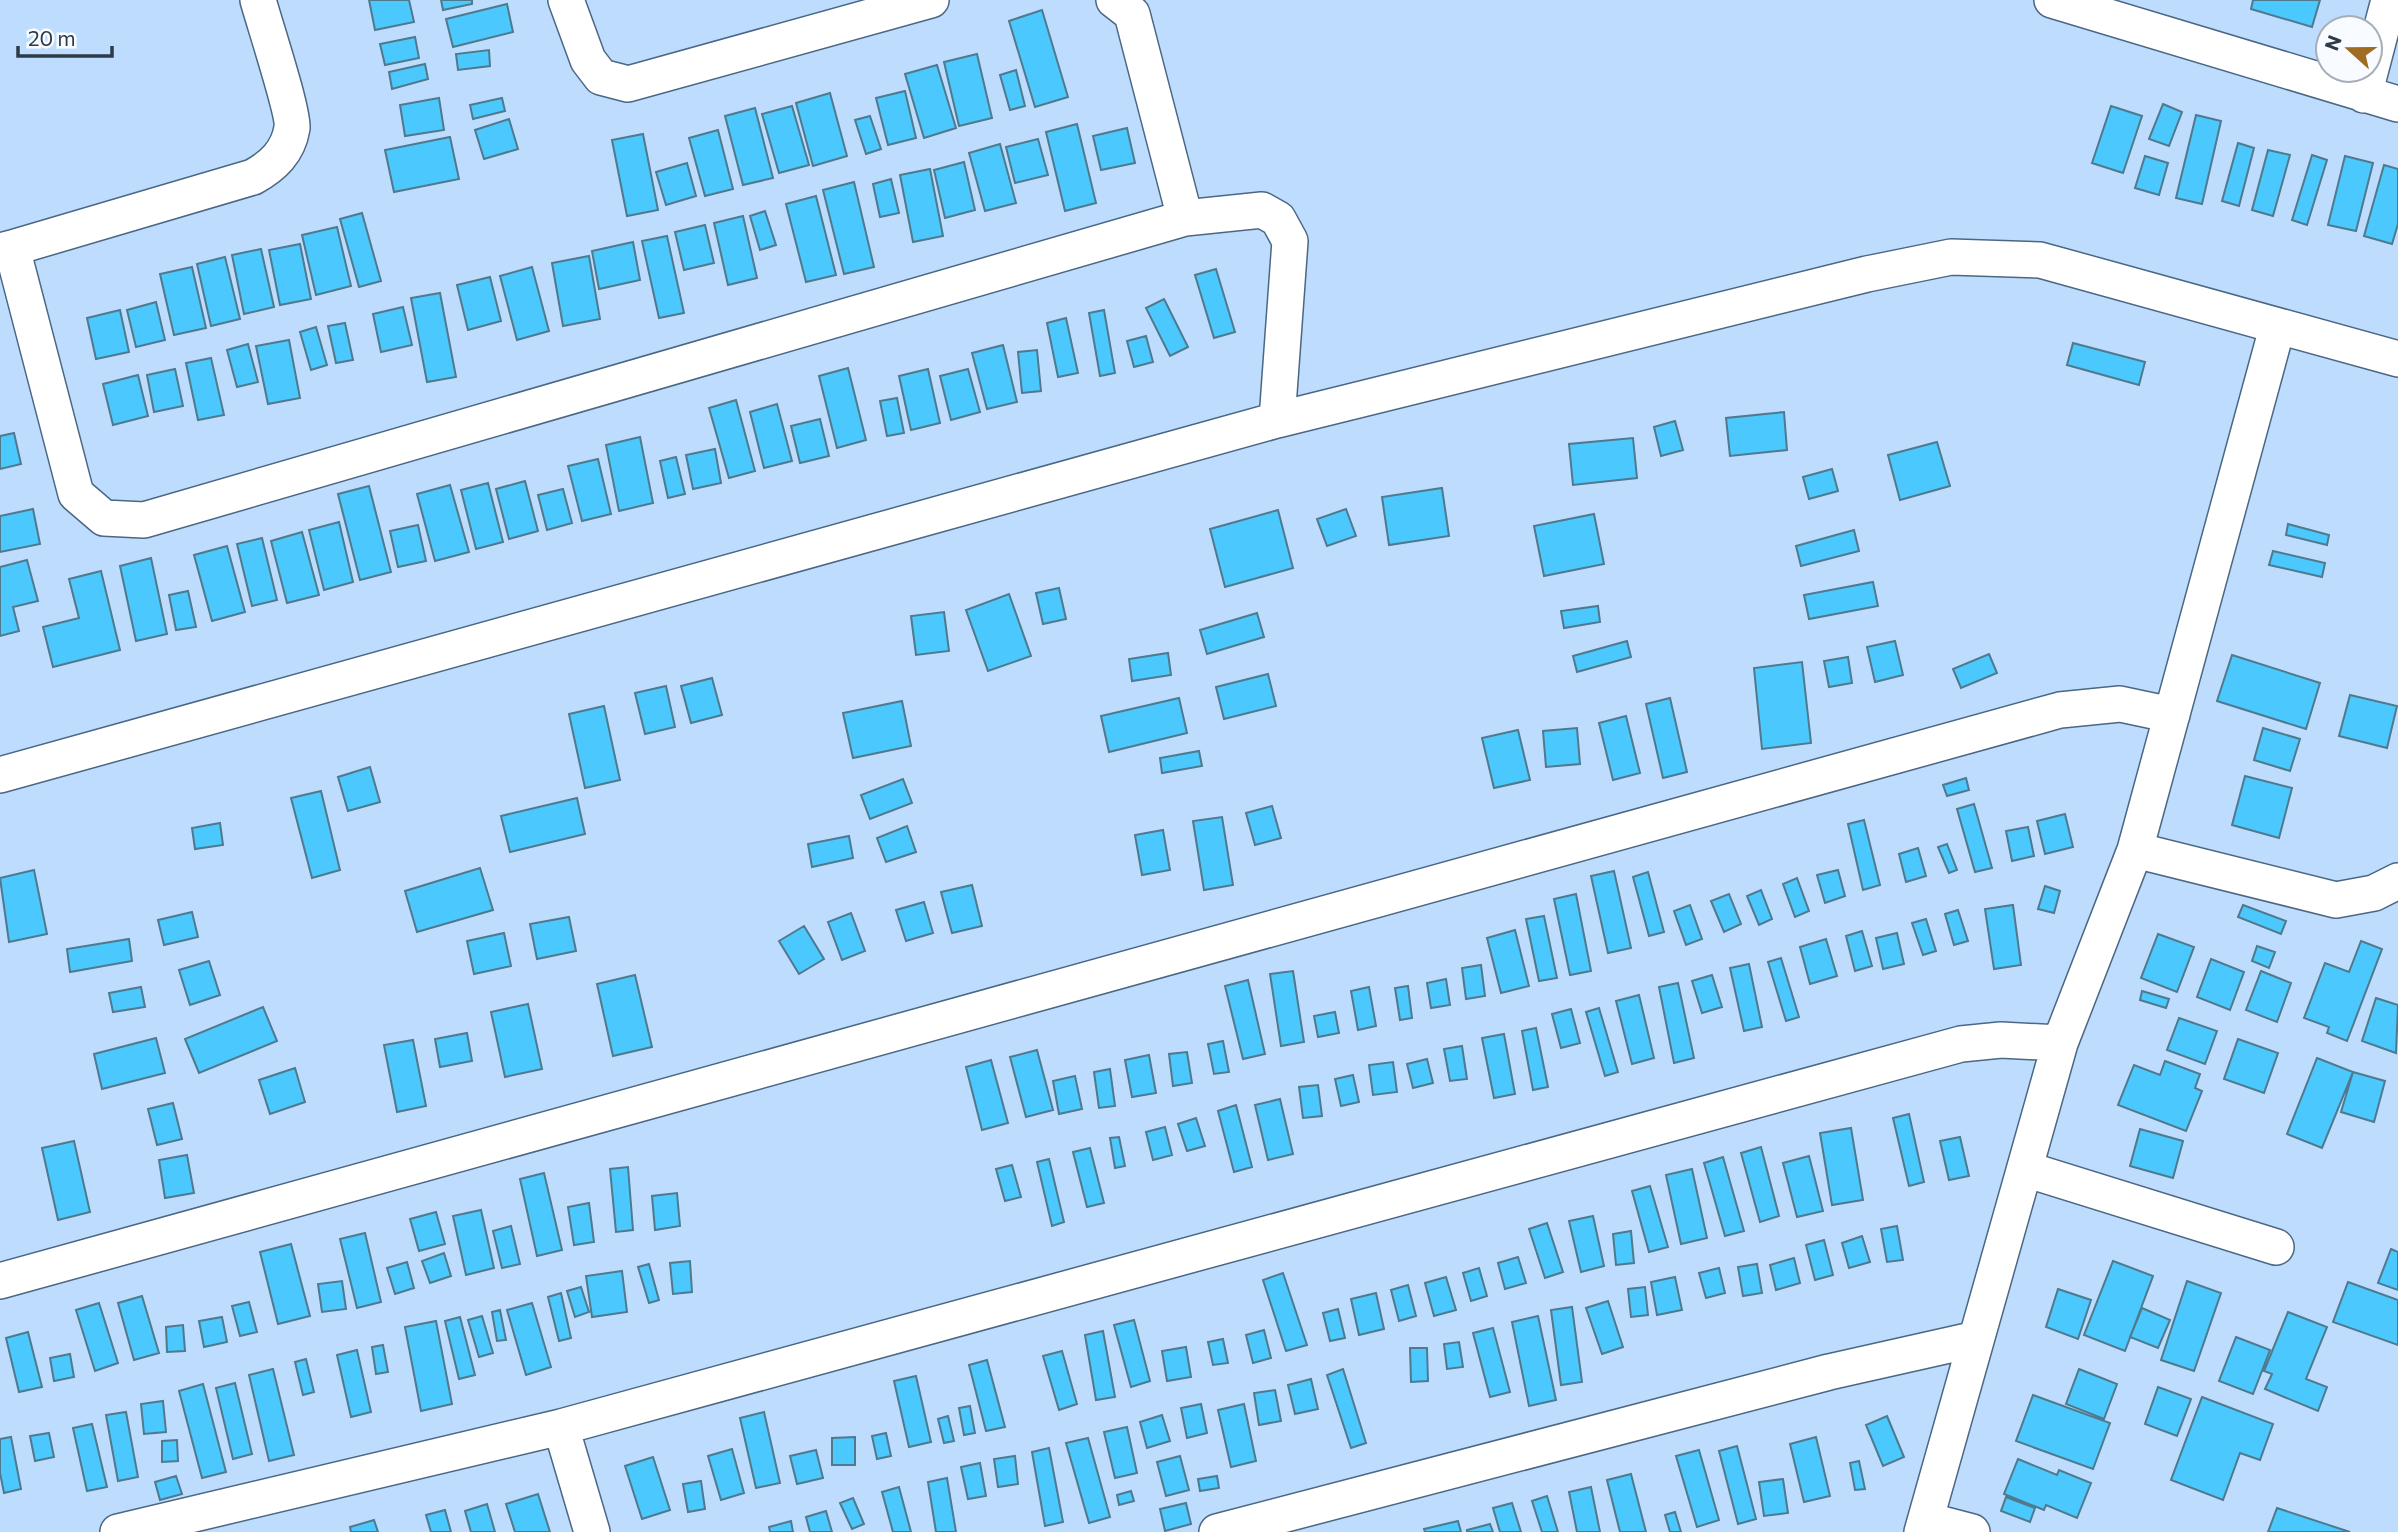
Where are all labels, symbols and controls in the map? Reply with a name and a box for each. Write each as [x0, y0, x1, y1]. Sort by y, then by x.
scale bar [18, 14, 112, 58]
north arrow [2314, 14, 2384, 84]
text: 20 m [28, 25, 76, 50]
text: N [2319, 32, 2346, 54]

